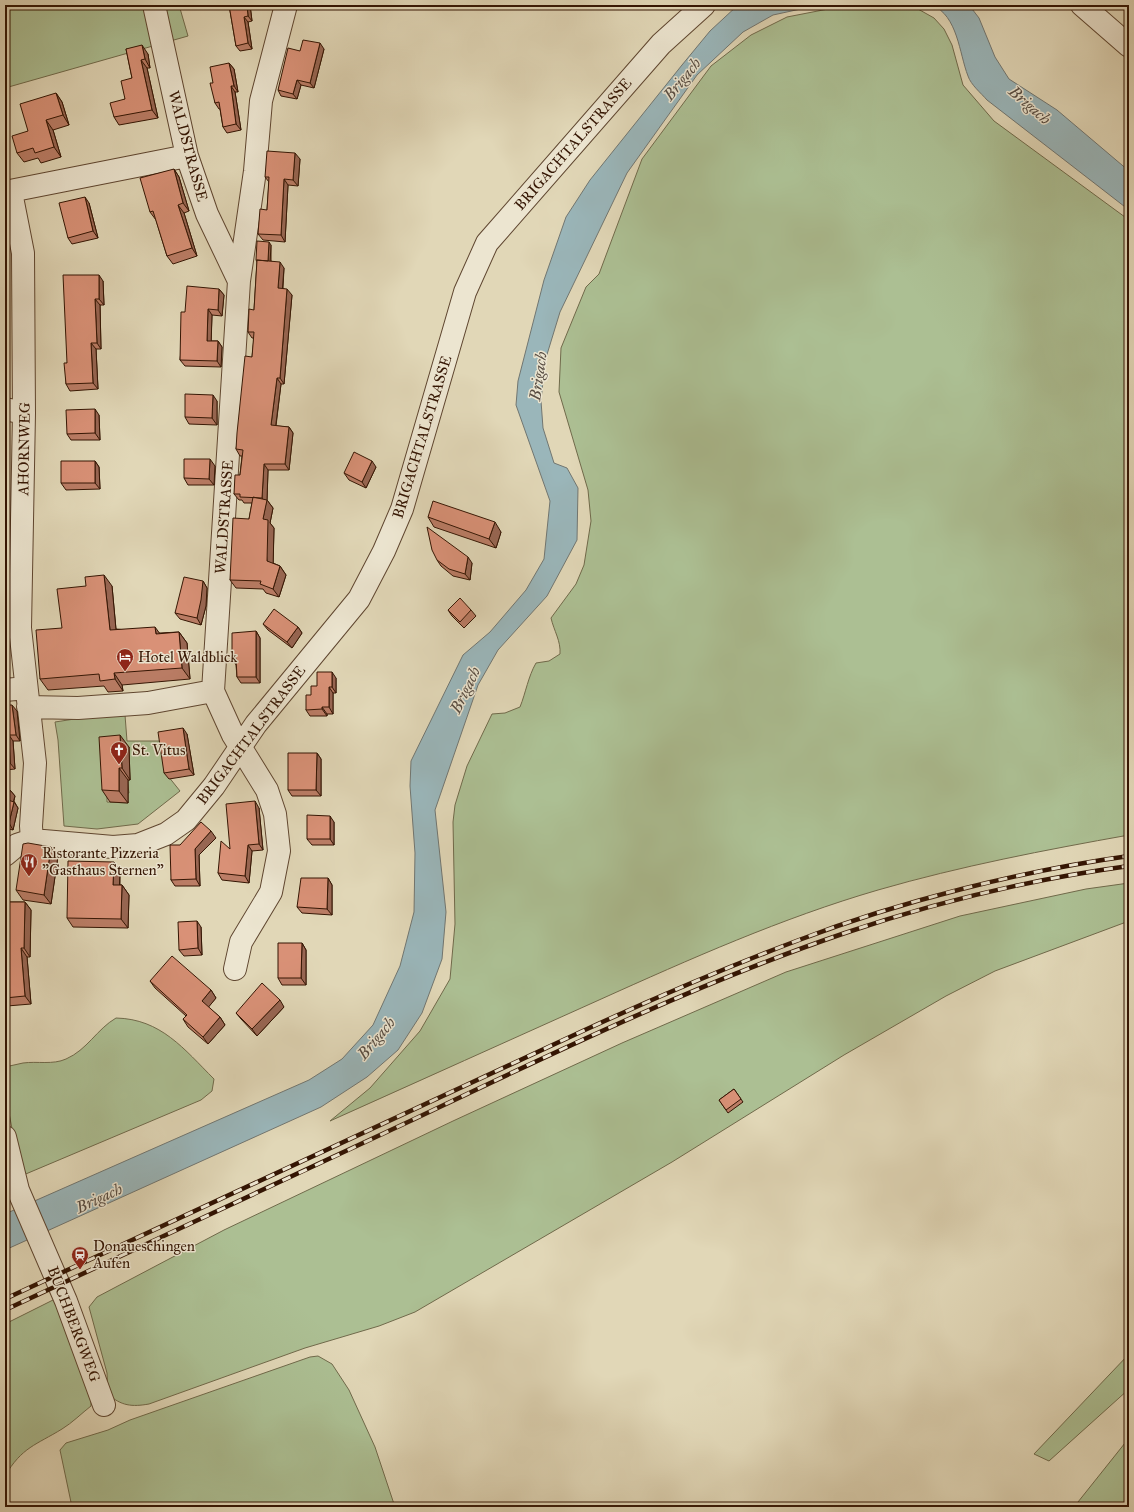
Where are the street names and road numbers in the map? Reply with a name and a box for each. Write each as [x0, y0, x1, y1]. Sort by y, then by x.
street label: BRIGACHTALSTRASSE [511, 74, 635, 214]
street label: WALDSTRASSE [165, 89, 212, 204]
street label: BRIGACHTALSTRASSE [389, 353, 455, 521]
street label: AHORNWEG [14, 402, 34, 497]
street label: WALDSTRASSE [211, 459, 237, 575]
street label: BRIGACHTALSTRASSE [193, 662, 309, 808]
street label: BUCHBERGWEG [44, 1264, 104, 1384]

